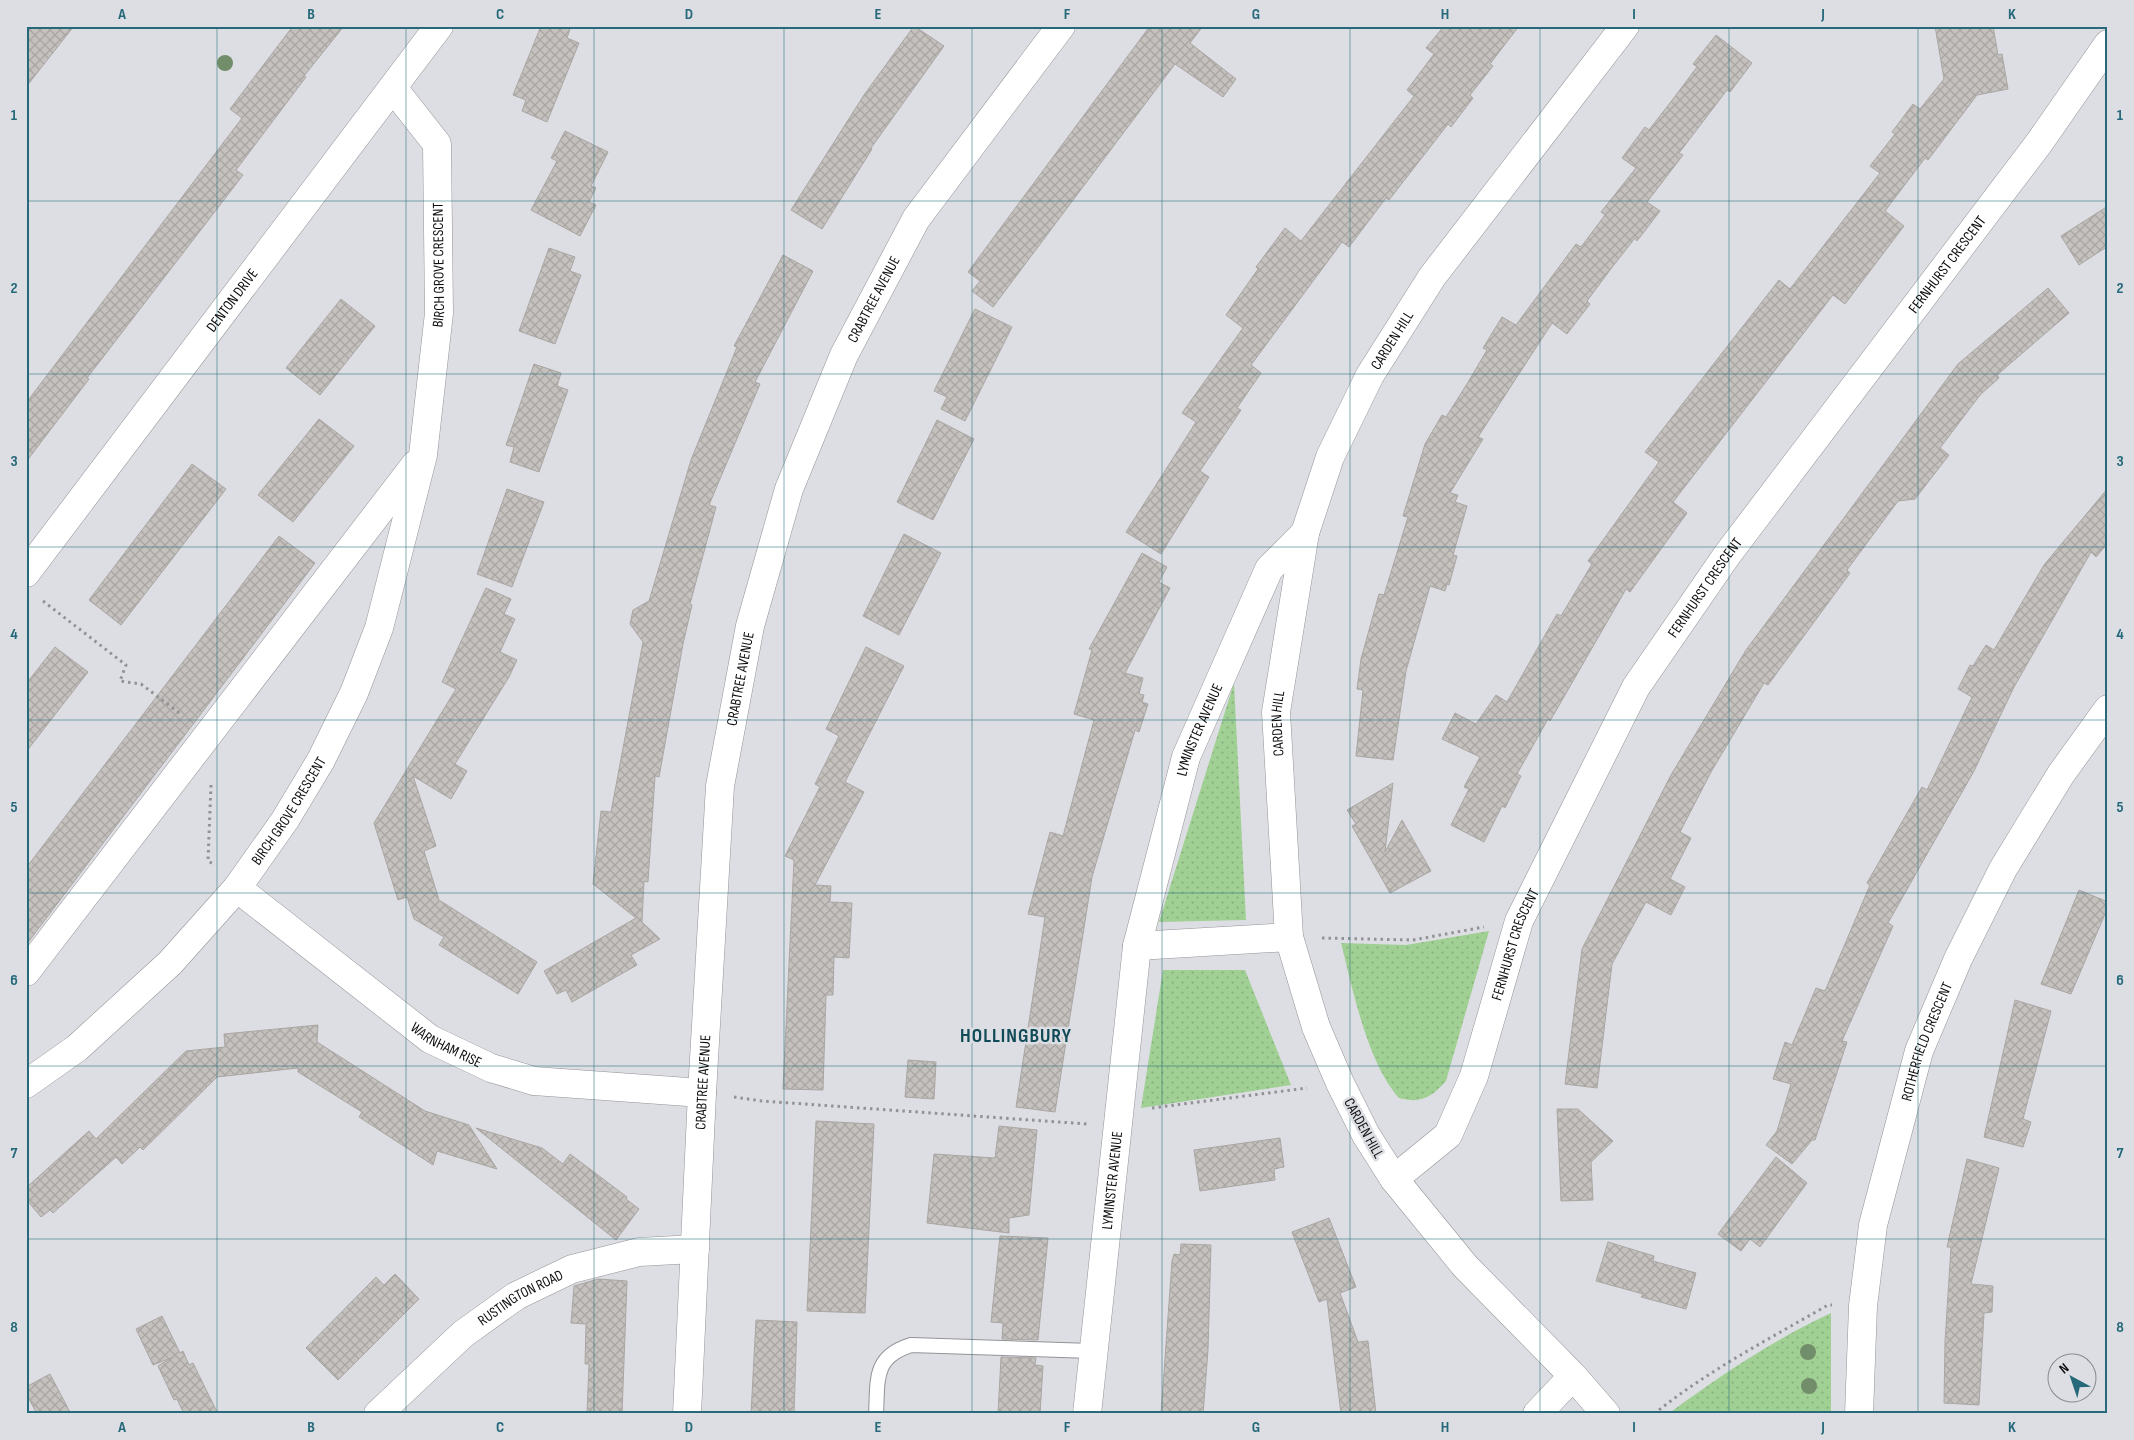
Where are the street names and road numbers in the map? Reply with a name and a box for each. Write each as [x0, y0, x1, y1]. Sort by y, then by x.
street label: BIRCH GROVE CRESCENT [428, 202, 449, 328]
street label: FERNHURST CRESCENT [1904, 212, 1991, 317]
street label: CRABTREE AVENUE [843, 253, 905, 346]
street label: DENTON DRIVE [202, 265, 263, 336]
street label: CARDEN HILL [1367, 307, 1418, 374]
street label: FERNHURST CRESCENT [1664, 534, 1747, 642]
street label: CRABTREE AVENUE [722, 630, 759, 727]
street label: LYMINSTER AVENUE [1172, 681, 1227, 778]
street label: CARDEN HILL [1267, 689, 1289, 757]
street label: BIRCH GROVE CRESCENT [247, 753, 331, 869]
street label: FERNHURST CRESCENT [1487, 885, 1544, 1003]
street label: ROTHERFIELD CRESCENT [1897, 979, 1957, 1103]
street label: WARNHAM RISE [406, 1018, 485, 1072]
street label: CRABTREE AVENUE [691, 1034, 715, 1130]
street label: CARDEN HILL [1339, 1095, 1388, 1162]
street label: LYMINSTER AVENUE [1098, 1130, 1127, 1230]
street label: RUSTINGTON ROAD [474, 1266, 566, 1330]

